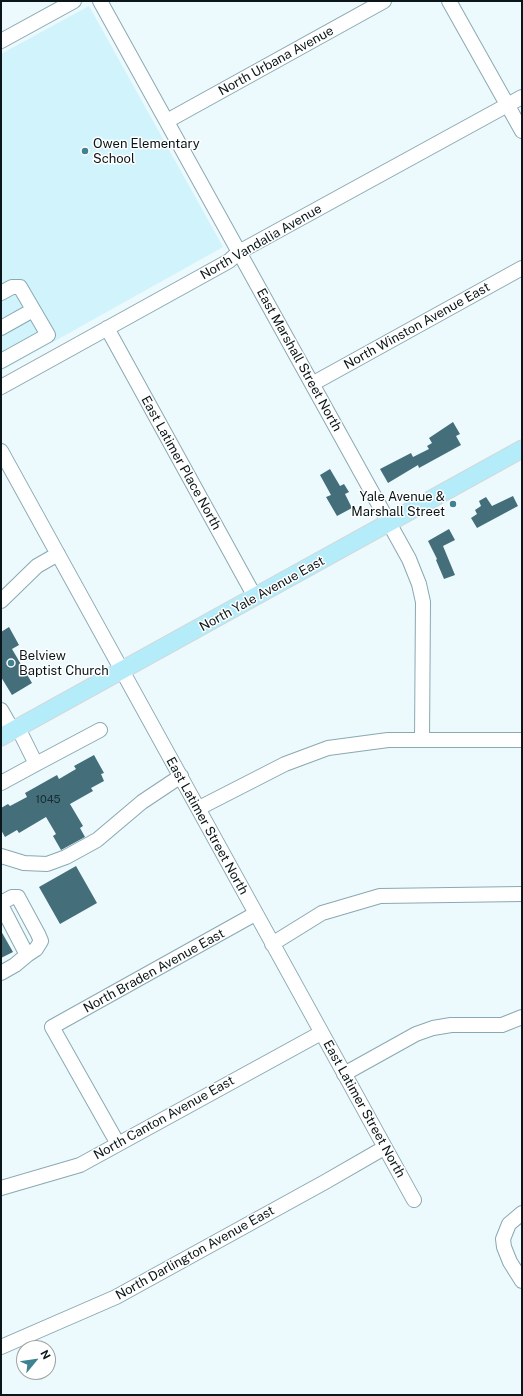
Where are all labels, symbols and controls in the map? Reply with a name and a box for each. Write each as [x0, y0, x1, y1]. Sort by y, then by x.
street label: North Urbana Avenue [216, 23, 336, 99]
place label: Owen Elementary School [93, 136, 200, 167]
marker: Owen Elementary School [80, 146, 90, 156]
street label: North Vandalia Avenue [198, 201, 324, 283]
street label: North Winston Avenue East [341, 279, 493, 373]
street label: East Marshall Street North [253, 286, 345, 434]
street label: East Latimer Place North [138, 393, 224, 533]
place label: Yale Avenue & Marshall Street [351, 489, 445, 520]
marker: Yale Avenue & Marshall Street [448, 499, 458, 509]
street label: North Yale Avenue East [197, 553, 327, 635]
place label: Belview Baptist Church [19, 648, 109, 679]
marker: Belview Baptist Church [6, 658, 16, 668]
street label: East Latimer Street North [163, 755, 251, 897]
house number: 1045 [35, 793, 61, 807]
street label: North Braden Avenue East [81, 926, 227, 1016]
street label: East Latimer Street North [320, 1038, 408, 1180]
street label: North Canton Avenue East [91, 1073, 237, 1163]
street label: North Darlington Avenue East [113, 1203, 277, 1303]
north arrow [16, 1340, 56, 1380]
text: N [38, 1348, 53, 1361]

